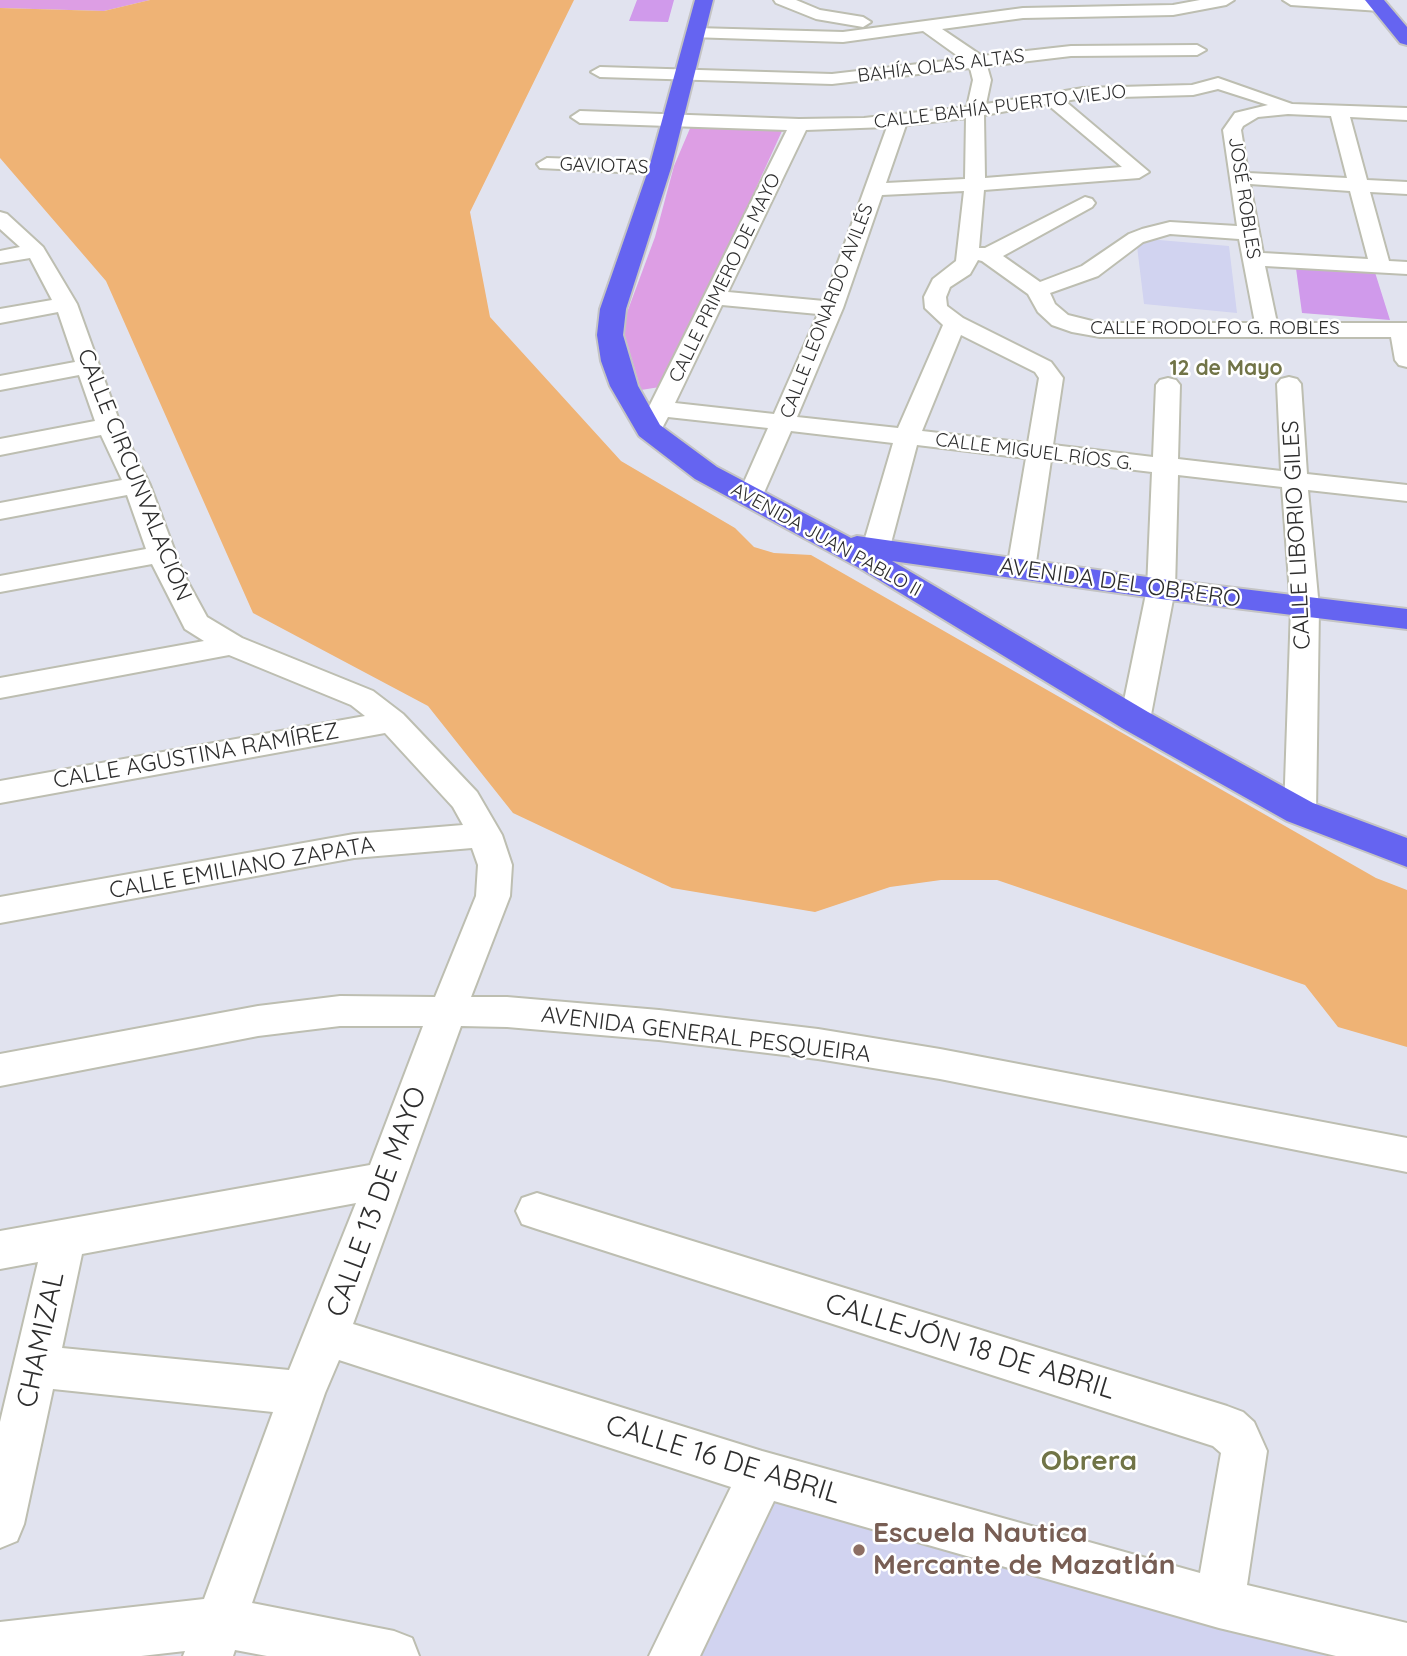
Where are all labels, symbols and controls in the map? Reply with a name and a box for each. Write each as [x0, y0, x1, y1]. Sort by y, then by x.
street label: BAHÍA OLAS ALTAS [856, 44, 1026, 88]
street label: CALLE BAHÍA PUERTO VIEJO [873, 80, 1127, 134]
street label: JOSÉ ROBLES [1223, 135, 1265, 261]
street label: GAVIOTAS [559, 153, 649, 179]
street label: CALLE PRIMERO DE MAYO [664, 170, 786, 386]
street label: CALLE LEONARDO AVILÉS [775, 200, 879, 422]
street label: CALLE RODOLFO G. ROBLES [1090, 317, 1340, 339]
street label: CALLE CIRCUNVALACIÓN [71, 345, 197, 605]
district label: 12 de Mayo [1169, 356, 1283, 382]
street label: CALLE LIBORIO GILES [1277, 420, 1317, 650]
street label: CALLE MIGUEL RÍOS G. [934, 429, 1134, 475]
street label: AVENIDA JUAN PABLO II [727, 478, 925, 602]
street label: AVENIDA DEL OBRERO [998, 552, 1242, 614]
street label: CALLE AGUSTINA RAMÍREZ [51, 717, 341, 795]
street label: CALLE EMILIANO ZAPATA [107, 831, 377, 905]
street label: AVENIDA GENERAL PESQUEIRA [540, 1001, 872, 1069]
street label: CALLE 13 DE MAYO [320, 1082, 434, 1322]
street label: CHAMIZAL [10, 1269, 72, 1411]
street label: CALLEJÓN 18 DE ABRIL [821, 1287, 1119, 1407]
street label: CALLE 16 DE ABRIL [602, 1408, 844, 1512]
district label: Obrera [1041, 1445, 1137, 1479]
place label: Escuela Nautica Mercante de Mazatlán [873, 1517, 1175, 1583]
marker: Escuela Nautica Mercante de Mazatlán [851, 1542, 867, 1558]

